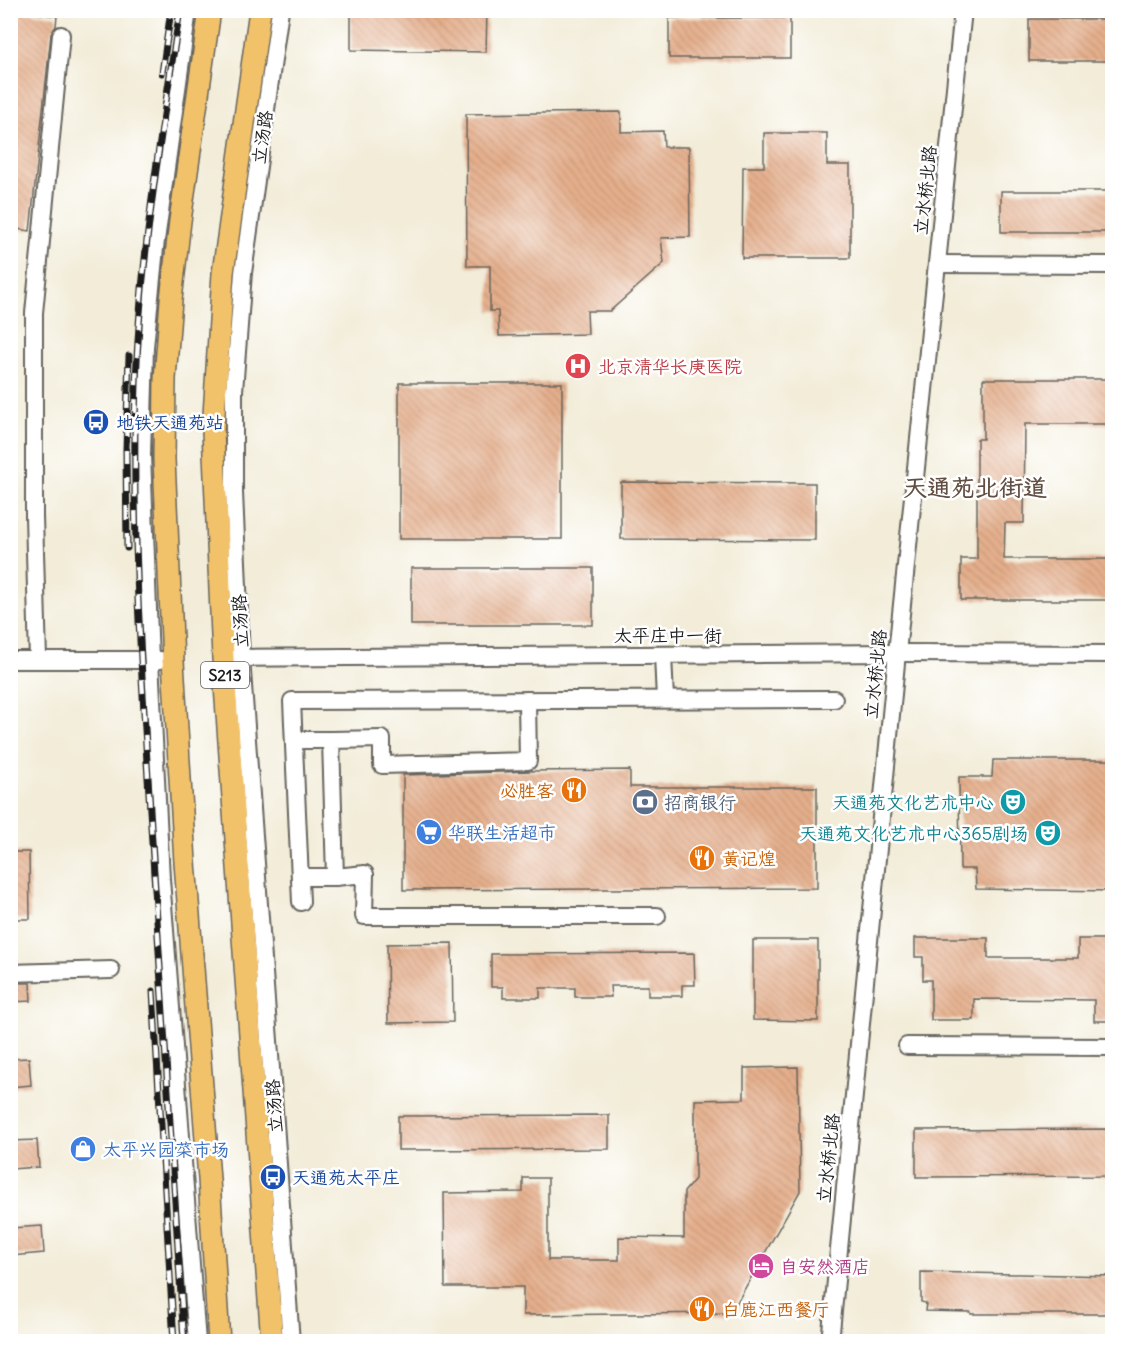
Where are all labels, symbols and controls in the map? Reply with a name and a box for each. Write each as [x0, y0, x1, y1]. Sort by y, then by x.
street label: 立汤路 [247, 109, 277, 165]
street label: 立水桥北路 [909, 144, 941, 236]
hospital icon: 北京清华长庚医院 [563, 351, 593, 381]
place label: 北京清华长庚医院 [598, 355, 742, 378]
bus stop icon: 地铁天通苑站 [81, 407, 111, 437]
place label: 地铁天通苑站 [116, 411, 224, 434]
district label: 天通苑北街道 [903, 472, 1047, 502]
street label: 立汤路 [227, 593, 253, 649]
street label: 太平庄中一街 [614, 624, 722, 647]
street label: 立水桥北路 [859, 628, 891, 720]
road number: S213 [201, 662, 249, 688]
restaurant icon: 必胜客 [559, 775, 589, 805]
place label: 必胜客 [500, 779, 554, 802]
bank icon: 招商银行 [630, 787, 660, 817]
theatre icon: 天通苑文化艺术中心 [998, 787, 1028, 817]
place label: 招商银行 [664, 791, 736, 814]
place label: 天通苑文化艺术中心 [832, 791, 994, 814]
supermarket icon: 华联生活超市 [414, 817, 444, 847]
theatre icon: 天通苑文化艺术中心365剧场 [1033, 818, 1063, 848]
place label: 华联生活超市 [448, 821, 556, 844]
place label: 天通苑文化艺术中心365剧场 [799, 822, 1028, 845]
restaurant icon: 黄记煌 [687, 843, 717, 873]
place label: 黄记煌 [722, 847, 776, 870]
street label: 立汤路 [261, 1078, 287, 1134]
street label: 立水桥北路 [812, 1112, 844, 1204]
shop icon: 太平兴园菜市场 [68, 1134, 98, 1164]
place label: 太平兴园菜市场 [103, 1138, 229, 1161]
bus stop icon: 天通苑太平庄 [258, 1162, 288, 1192]
place label: 天通苑太平庄 [292, 1166, 400, 1189]
hotel icon: 自安然酒店 [746, 1251, 776, 1281]
place label: 自安然酒店 [780, 1255, 870, 1278]
restaurant icon: 白鹿江西餐厅 [687, 1294, 717, 1324]
place label: 白鹿江西餐厅 [722, 1298, 830, 1321]

